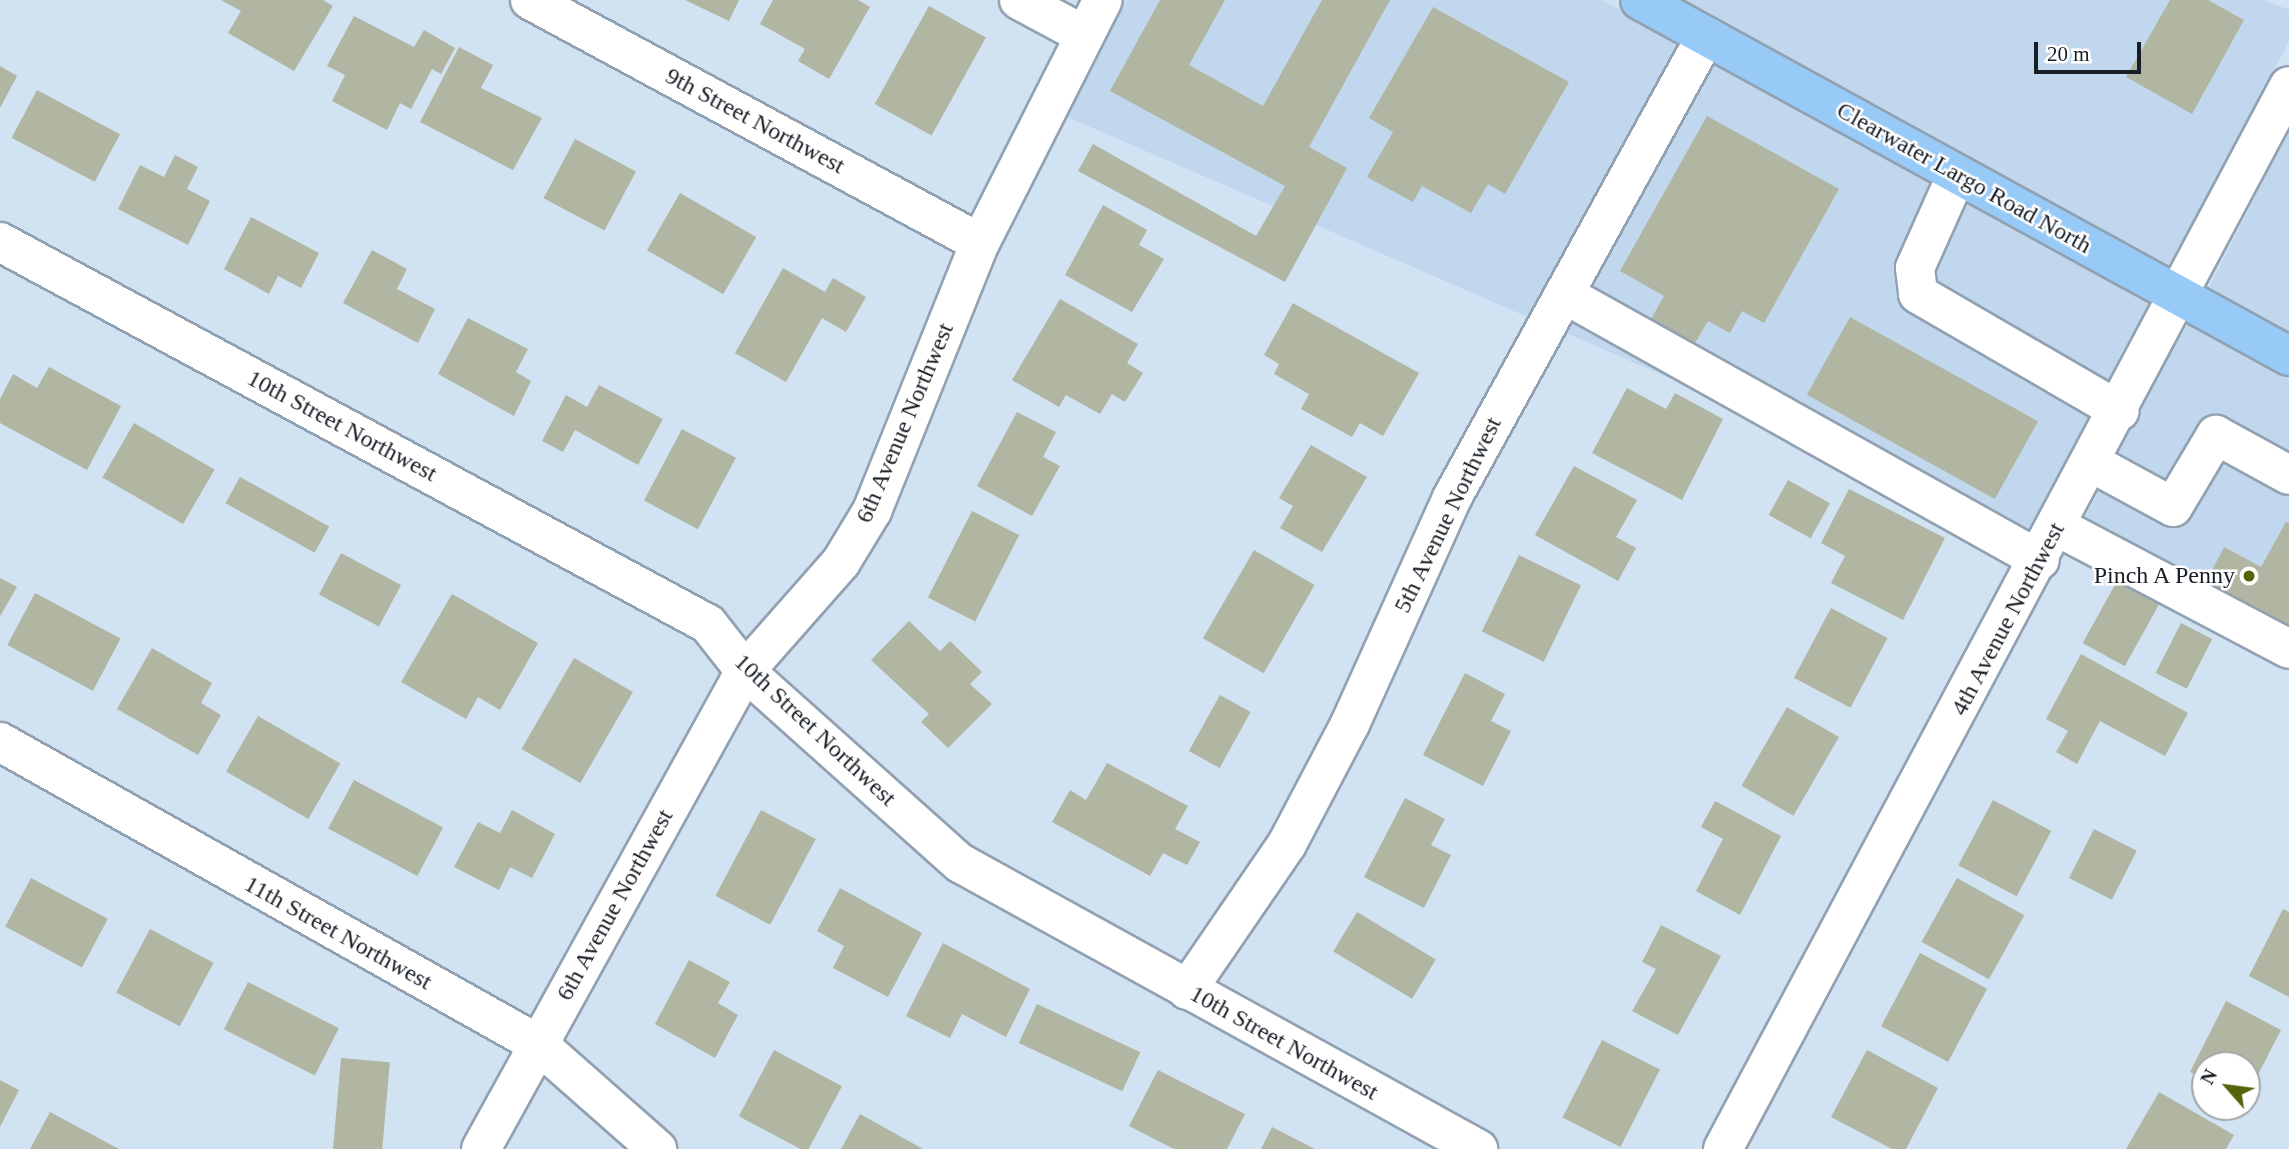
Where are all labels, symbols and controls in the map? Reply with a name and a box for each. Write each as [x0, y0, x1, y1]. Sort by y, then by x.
scale bar [2037, 28, 2144, 72]
text: 20 m [2047, 42, 2090, 66]
street label: 9th Street Northwest [661, 62, 849, 180]
street label: Clearwater Largo Road North [1832, 96, 2096, 260]
street label: 6th Avenue Northwest [850, 318, 960, 528]
street label: 10th Street Northwest [242, 364, 442, 488]
street label: 5th Avenue Northwest [1388, 412, 1508, 618]
street label: 4th Avenue Northwest [1945, 517, 2071, 721]
place label: Pinch A Penny [2091, 562, 2235, 590]
marker: Pinch A Penny [2241, 568, 2257, 584]
street label: 10th Street Northwest [728, 648, 902, 812]
street label: 6th Avenue Northwest [550, 804, 680, 1006]
street label: 11th Street Northwest [239, 870, 437, 996]
street label: 10th Street Northwest [1185, 979, 1383, 1107]
north arrow [2191, 1051, 2261, 1121]
text: N [2196, 1066, 2221, 1088]

